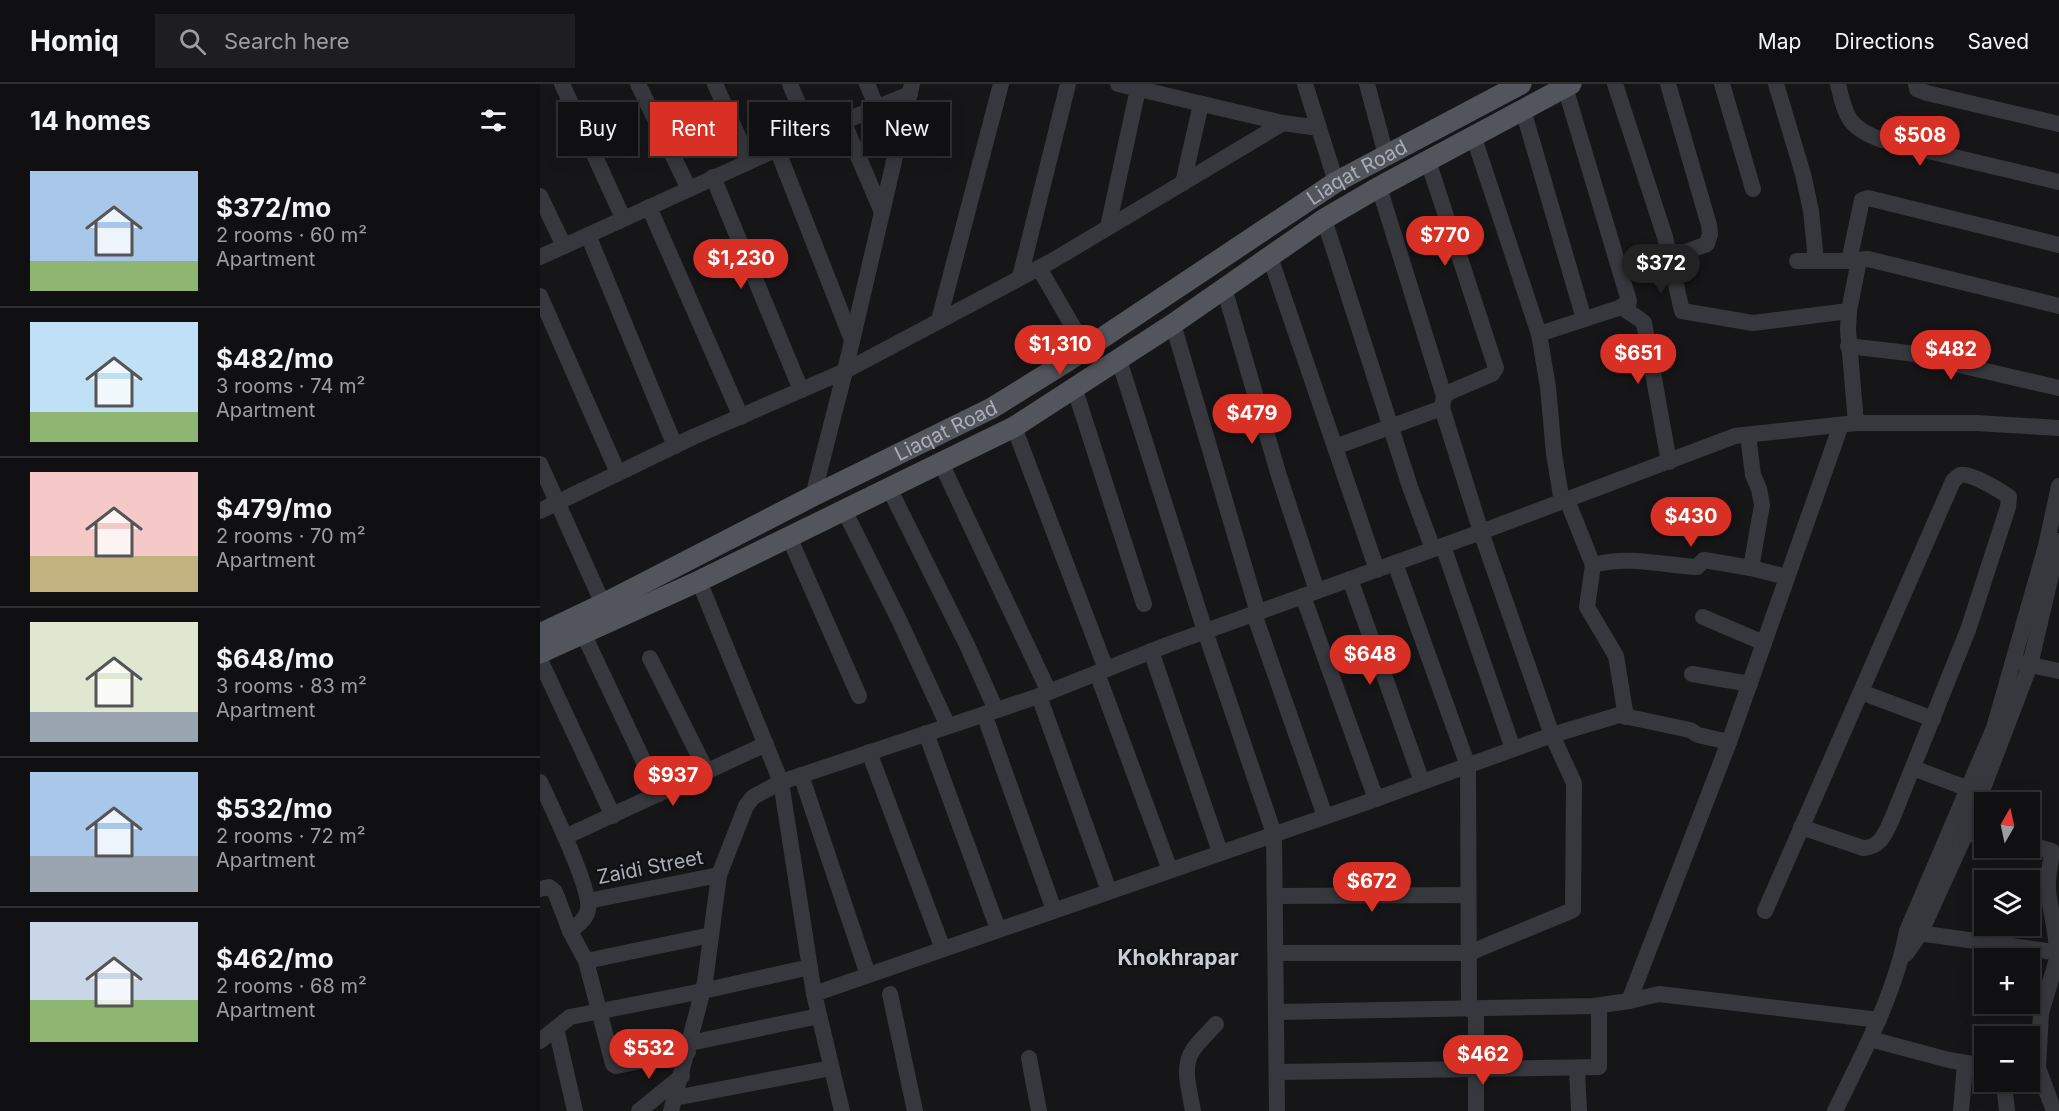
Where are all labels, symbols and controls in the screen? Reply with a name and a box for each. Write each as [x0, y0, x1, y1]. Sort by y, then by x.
search box [155, 14, 575, 68]
text: Homiq [30, 24, 119, 58]
icon: search [176, 25, 209, 58]
text: Search here [224, 28, 350, 54]
text: Map [1758, 29, 1801, 54]
text: Directions [1834, 29, 1935, 54]
text: Saved [1968, 29, 2029, 54]
chip: Buy [558, 102, 638, 156]
chip: Rent [650, 102, 737, 156]
chip: Filters [749, 102, 851, 156]
chip: New [863, 102, 950, 156]
icon: filters [477, 104, 510, 137]
text: 14 homes [30, 105, 151, 136]
pin: $508 [1884, 116, 1956, 167]
text: $508 [1894, 123, 1946, 147]
street label: Liaqat Road [1302, 135, 1411, 210]
text: $372/mo [216, 192, 331, 223]
icon: home [78, 195, 150, 267]
pin: $770 [1409, 216, 1481, 267]
text: 2 rooms · 60 m² [216, 223, 367, 247]
text: $770 [1420, 223, 1470, 247]
pin: $1,230 [692, 239, 790, 290]
pin: $372 [1625, 244, 1697, 295]
text: $1,230 [707, 246, 775, 270]
text: Apartment [216, 247, 315, 271]
text: $372 [1636, 251, 1686, 275]
pin: $1,310 [1011, 325, 1109, 376]
pin: $482 [1915, 330, 1987, 381]
text: $1,310 [1029, 332, 1091, 356]
pin: $651 [1602, 334, 1674, 385]
text: $482 [1925, 337, 1977, 361]
text: $651 [1614, 341, 1662, 365]
text: $482/mo [216, 343, 334, 374]
icon: home [78, 346, 150, 418]
text: 3 rooms · 74 m² [216, 374, 365, 398]
pin: $479 [1216, 394, 1288, 445]
street label: Liaqat Road [891, 395, 1001, 466]
text: Apartment [216, 398, 315, 422]
text: $479 [1226, 401, 1278, 425]
text: $479/mo [216, 493, 332, 524]
icon: home [78, 496, 150, 568]
pin: $430 [1655, 497, 1727, 548]
text: $430 [1664, 504, 1718, 528]
text: 2 rooms · 70 m² [216, 524, 366, 548]
text: Apartment [216, 548, 315, 572]
pin: $648 [1334, 635, 1406, 686]
text: $648 [1344, 642, 1396, 666]
text: $648/mo [216, 643, 334, 674]
icon: home [78, 646, 150, 718]
text: 3 rooms · 83 m² [216, 674, 367, 698]
text: Apartment [216, 698, 315, 722]
pin: $937 [637, 756, 709, 807]
text: $937 [648, 763, 698, 787]
north arrow [1974, 792, 2040, 858]
map controls [1974, 792, 2040, 1092]
text: $532/mo [216, 793, 333, 824]
icon: home [78, 796, 150, 868]
text: 2 rooms · 72 m² [216, 824, 366, 848]
street label: Zaidi Street [595, 845, 706, 889]
text: Apartment [216, 848, 315, 872]
pin: $672 [1336, 862, 1408, 913]
text: $672 [1347, 869, 1397, 893]
button: layers [1974, 870, 2040, 936]
text: $462/mo [216, 943, 334, 974]
district label: Khokhrapar [1118, 945, 1239, 970]
icon: home [78, 946, 150, 1018]
button: + [1974, 948, 2040, 1014]
text: 2 rooms · 68 m² [216, 974, 367, 998]
text: Apartment [216, 998, 315, 1022]
button: − [1974, 1026, 2040, 1092]
pin: $532 [613, 1029, 685, 1080]
pin: $462 [1447, 1035, 1519, 1086]
text: $532 [623, 1036, 675, 1060]
text: $462 [1457, 1042, 1509, 1066]

